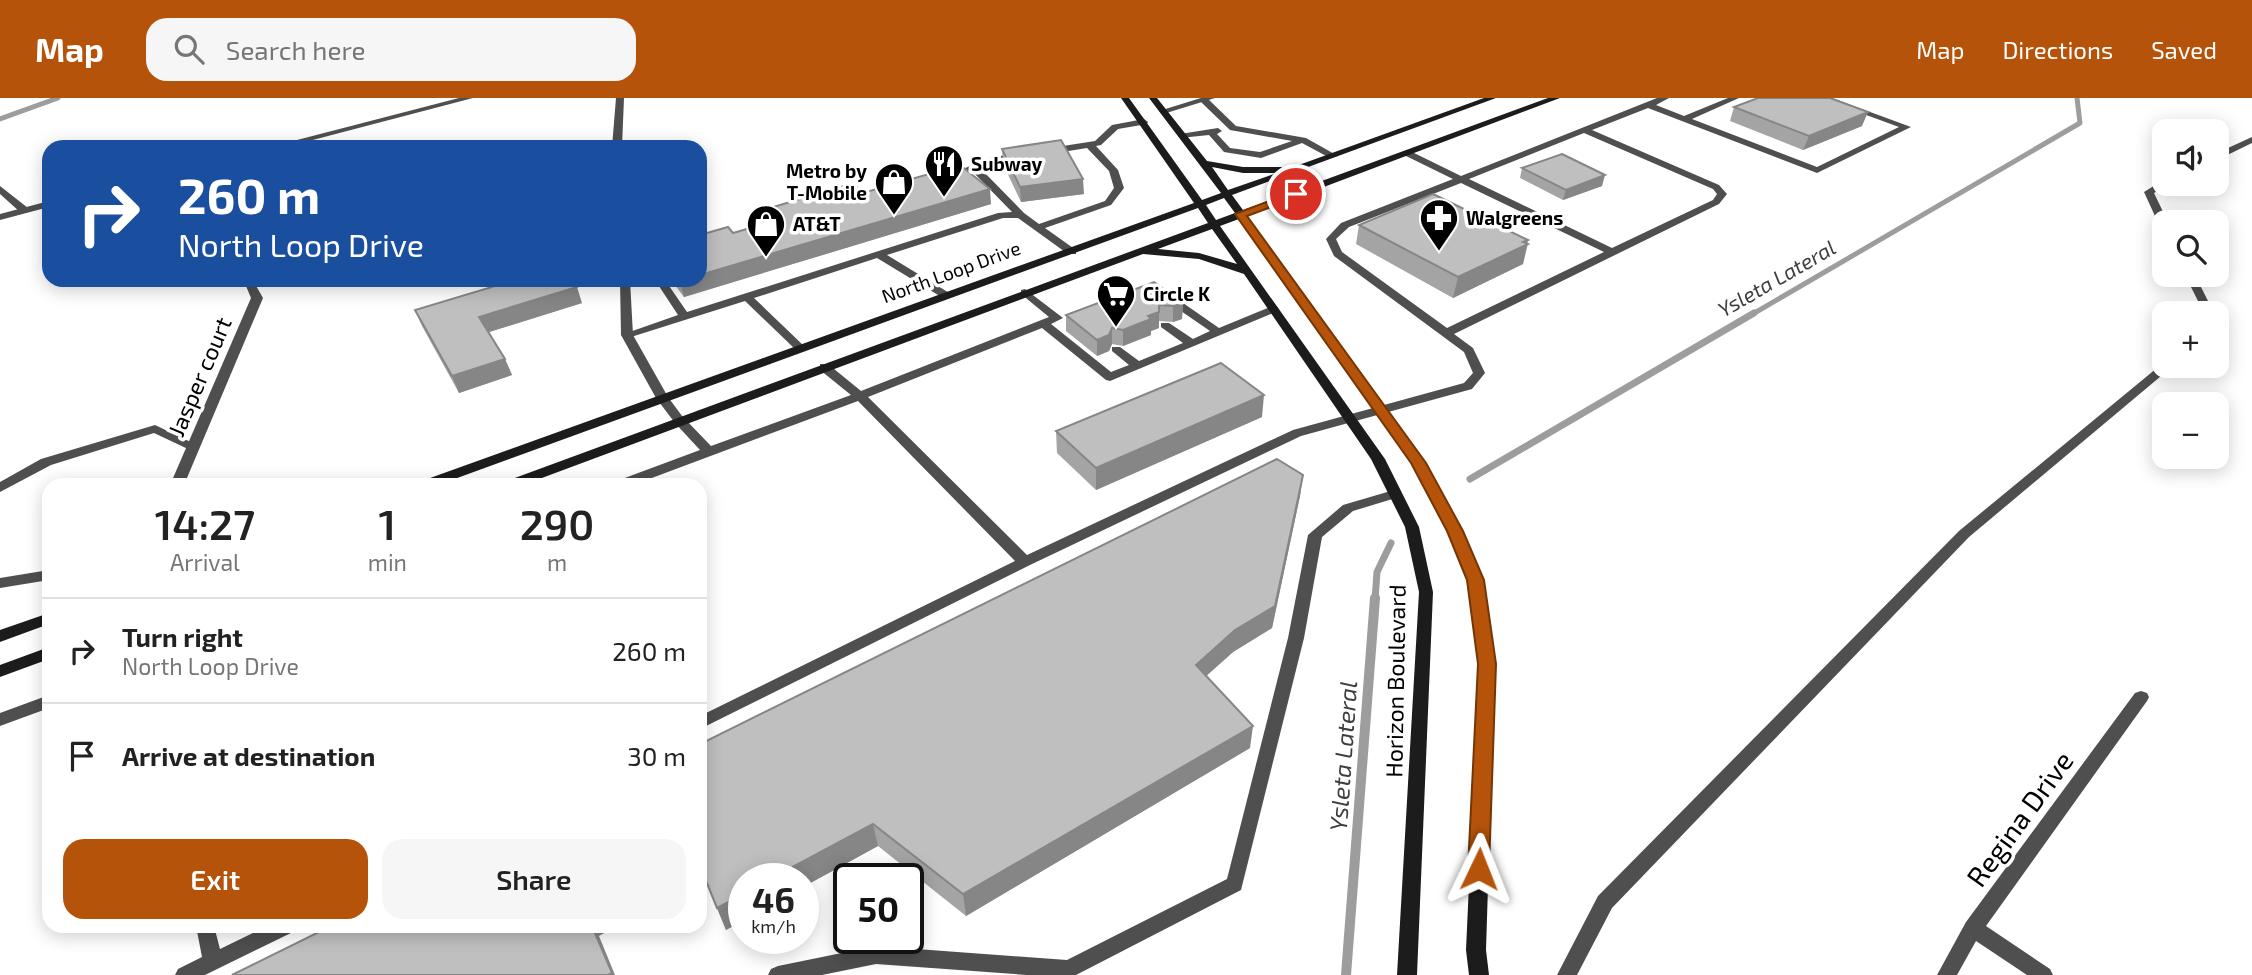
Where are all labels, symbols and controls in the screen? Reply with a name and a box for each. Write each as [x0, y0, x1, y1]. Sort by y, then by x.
search box [146, 18, 636, 81]
text: Map [35, 29, 104, 69]
icon: search [170, 30, 208, 68]
text: Search here [226, 34, 365, 65]
text: Map [1916, 35, 1964, 64]
text: Directions [2002, 35, 2113, 64]
text: Saved [2151, 35, 2217, 64]
map controls [2152, 119, 2229, 469]
button: sound [2152, 119, 2229, 196]
restaurant icon: Subway [923, 143, 965, 198]
place label: Subway [971, 152, 1042, 176]
place label: Metro by T-Mobile [786, 159, 867, 204]
shop icon: Metro by T-Mobile [873, 161, 915, 216]
pin [1266, 164, 1326, 224]
text: 260 m [178, 165, 320, 224]
icon: right [63, 168, 154, 259]
icon: arrive [1277, 175, 1315, 213]
pharmacy icon: Walgreens [1418, 197, 1460, 252]
shop icon: AT&T [745, 203, 787, 258]
place label: Walgreens [1466, 206, 1563, 229]
button: search [2152, 210, 2229, 287]
place label: AT&T [793, 212, 841, 235]
text: North Loop Drive [178, 225, 424, 263]
water label: Ysleta Lateral [1713, 234, 1840, 321]
street label: North Loop Drive [878, 236, 1023, 307]
supermarket icon: Circle K [1095, 273, 1137, 328]
place label: Circle K [1143, 282, 1210, 305]
button: + [2152, 301, 2229, 378]
street label: Jasper court [161, 313, 237, 440]
button: − [2152, 392, 2229, 469]
text: 14:27 [155, 498, 255, 548]
text: 1 [379, 498, 396, 548]
text: 290 [520, 498, 594, 548]
text: Arrival [170, 548, 240, 576]
text: min [368, 548, 407, 576]
text: m [547, 548, 567, 576]
street label: Horizon Boulevard [1379, 584, 1411, 778]
text: Turn right [122, 621, 243, 652]
icon: right [63, 632, 101, 670]
text: 260 m [612, 635, 686, 666]
text: North Loop Drive [122, 652, 299, 680]
water label: Ysleta Lateral [1323, 680, 1362, 832]
icon: arrive [63, 737, 101, 775]
text: Arrive at destination [122, 740, 375, 771]
text: 30 m [627, 740, 686, 771]
street label: Regina Drive [1959, 744, 2080, 893]
position arrow [1442, 832, 1516, 906]
button: Exit [63, 839, 368, 919]
button: Share [382, 839, 686, 919]
speed limit sign: 50 [833, 863, 924, 954]
text: 46 [752, 878, 795, 920]
text: km/h [751, 915, 796, 937]

